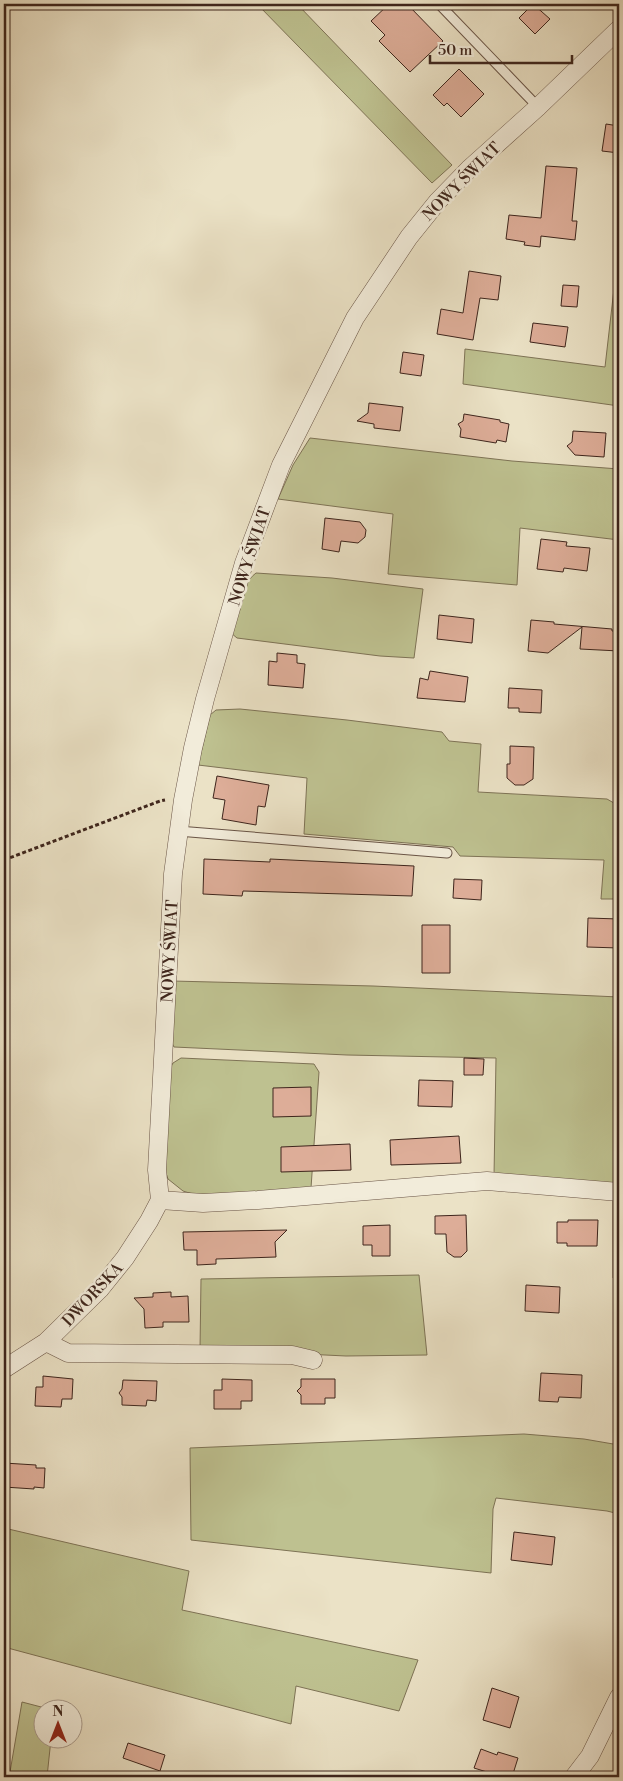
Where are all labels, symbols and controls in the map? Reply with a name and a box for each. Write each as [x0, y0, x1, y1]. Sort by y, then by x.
scale bar [430, 32, 573, 64]
text: 50 m [438, 41, 472, 60]
street label: NOWY ŚWIAT [417, 137, 505, 225]
street label: NOWY ŚWIAT [223, 504, 275, 608]
street label: NOWY ŚWIAT [155, 899, 183, 1003]
street label: DWORSKA [58, 1258, 128, 1331]
north arrow [32, 1698, 82, 1748]
text: N [52, 1703, 64, 1721]

